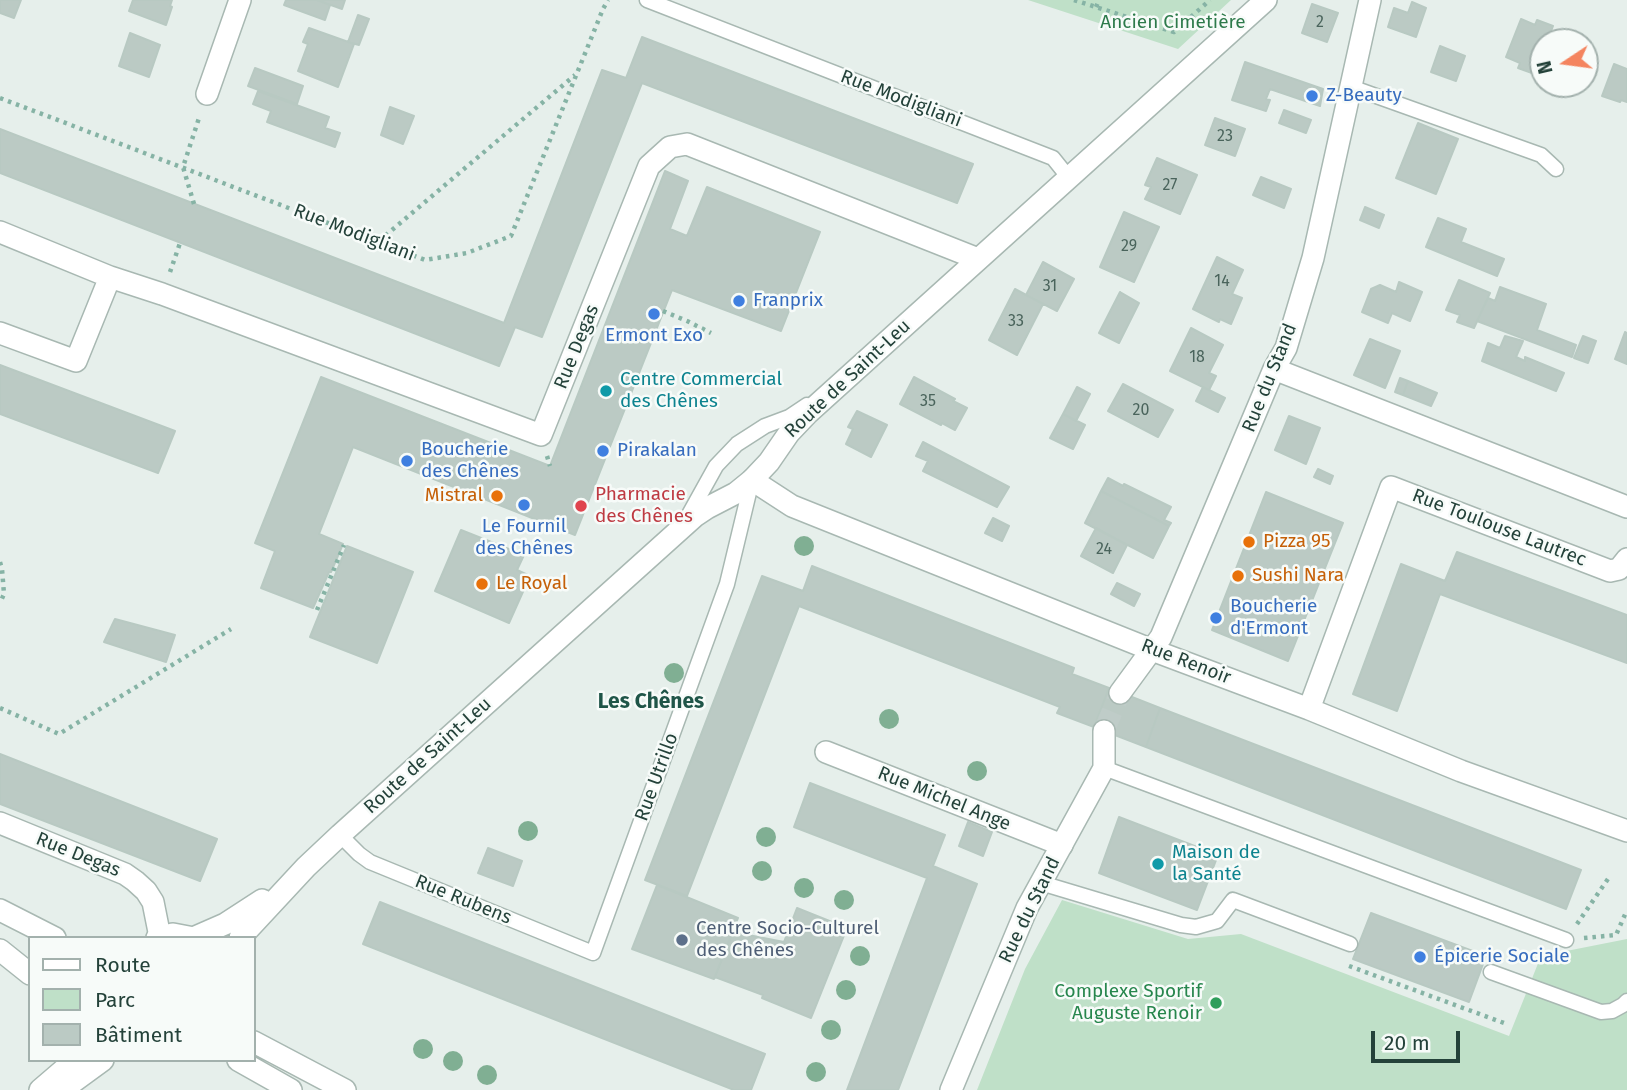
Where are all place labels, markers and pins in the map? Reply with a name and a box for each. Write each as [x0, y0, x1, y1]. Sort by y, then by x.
place label: Z-Beauty [1326, 85, 1402, 107]
marker: Z-Beauty [1304, 88, 1320, 104]
place label: Franprix [753, 290, 823, 312]
marker: Franprix [731, 293, 747, 309]
marker: Ermont Exo [646, 306, 662, 322]
place label: Ermont Exo [605, 325, 703, 347]
place label: Centre Commercial des Chênes [620, 369, 782, 413]
marker: Centre Commercial des Chênes [598, 383, 614, 399]
place label: Boucherie des Chênes [421, 439, 519, 483]
place label: Pirakalan [617, 440, 697, 462]
marker: Pirakalan [595, 443, 611, 459]
marker: Boucherie des Chênes [399, 453, 415, 469]
place label: Pharmacie des Chênes [595, 484, 693, 528]
place label: Mistral [425, 485, 483, 507]
marker: Mistral [489, 488, 505, 504]
marker: Le Fournil des Chênes [516, 497, 532, 513]
marker: Pharmacie des Chênes [573, 498, 589, 514]
place label: Le Fournil des Chênes [475, 516, 573, 560]
place label: Pizza 95 [1263, 531, 1331, 553]
marker: Pizza 95 [1241, 534, 1257, 550]
place label: Sushi Nara [1252, 565, 1344, 587]
marker: Sushi Nara [1230, 568, 1246, 584]
place label: Le Royal [496, 573, 567, 595]
marker: Le Royal [474, 576, 490, 592]
place label: Boucherie d'Ermont [1230, 596, 1317, 640]
marker: Boucherie d'Ermont [1208, 610, 1224, 626]
place label: Maison de la Santé [1172, 842, 1260, 886]
marker: Maison de la Santé [1150, 856, 1166, 872]
place label: Centre Socio-Culturel des Chênes [696, 918, 879, 962]
marker: Centre Socio-Culturel des Chênes [674, 932, 690, 948]
place label: Épicerie Sociale [1434, 946, 1570, 968]
marker: Épicerie Sociale [1412, 949, 1428, 965]
place label: Complexe Sportif Auguste Renoir [1054, 981, 1202, 1025]
marker: Complexe Sportif Auguste Renoir [1208, 995, 1224, 1011]

